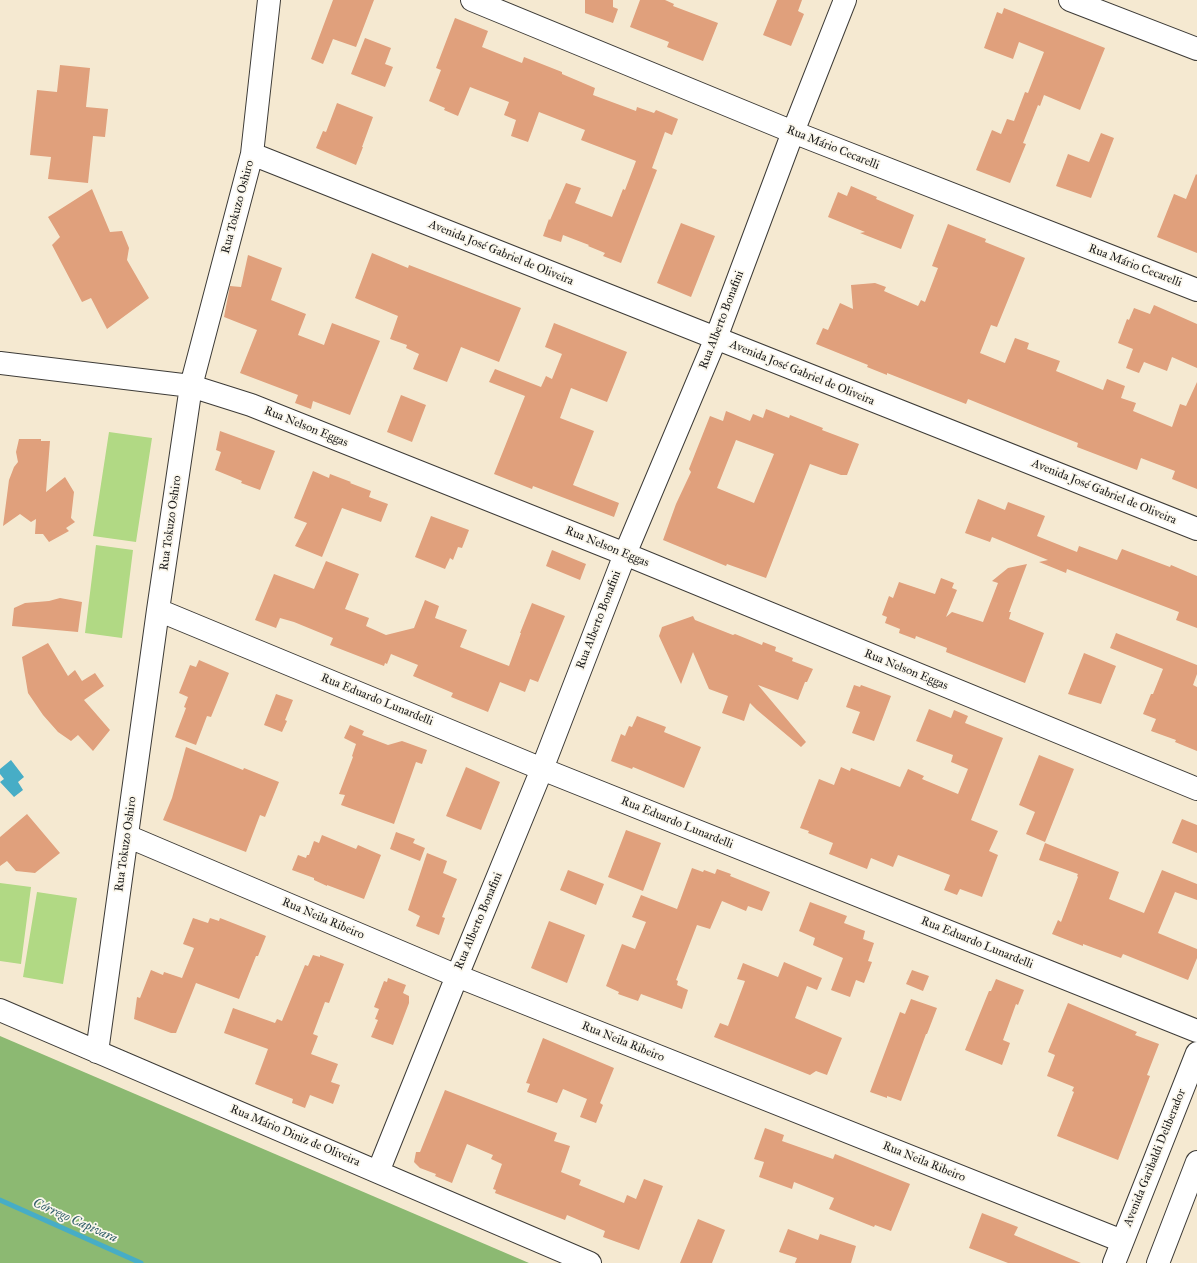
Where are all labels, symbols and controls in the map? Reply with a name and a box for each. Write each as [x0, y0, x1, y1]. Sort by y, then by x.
street label: Rua Mário Cecarelli [785, 123, 881, 173]
street label: Rua Tokuzo Oshiro [219, 159, 257, 255]
street label: Avenida José Gabriel de Oliveira [426, 217, 576, 289]
street label: Rua Mário Cecarelli [1086, 242, 1184, 290]
street label: Rua Alberto Bonafini [697, 269, 747, 371]
street label: Avenida José Gabriel de Oliveira [727, 337, 877, 409]
street label: Rua Nelson Eggas [262, 404, 350, 450]
street label: Avenida José Gabriel de Oliveira [1029, 456, 1179, 528]
street label: Rua Tokuzo Oshiro [157, 474, 185, 572]
street label: Rua Nelson Eggas [563, 524, 651, 570]
street label: Rua Alberto Bonafini [574, 569, 624, 671]
street label: Rua Nelson Eggas [862, 647, 950, 693]
street label: Rua Eduardo Lunardelli [319, 671, 435, 729]
street label: Rua Eduardo Lunardelli [619, 794, 735, 852]
street label: Rua Tokuzo Oshiro [112, 795, 140, 893]
street label: Rua Alberto Bonafini [452, 870, 506, 972]
street label: Rua Neila Ribeiro [280, 895, 366, 943]
street label: Rua Eduardo Lunardelli [919, 914, 1035, 972]
street label: Rua Neila Ribeiro [580, 1019, 666, 1065]
street label: Avenida Garibaldi Deliberador [1121, 1087, 1189, 1229]
street label: Rua Mário Diniz de Oliveira [228, 1102, 362, 1170]
street label: Rua Neila Ribeiro [881, 1139, 967, 1185]
water label: Córrego Capivara [30, 1195, 120, 1247]

